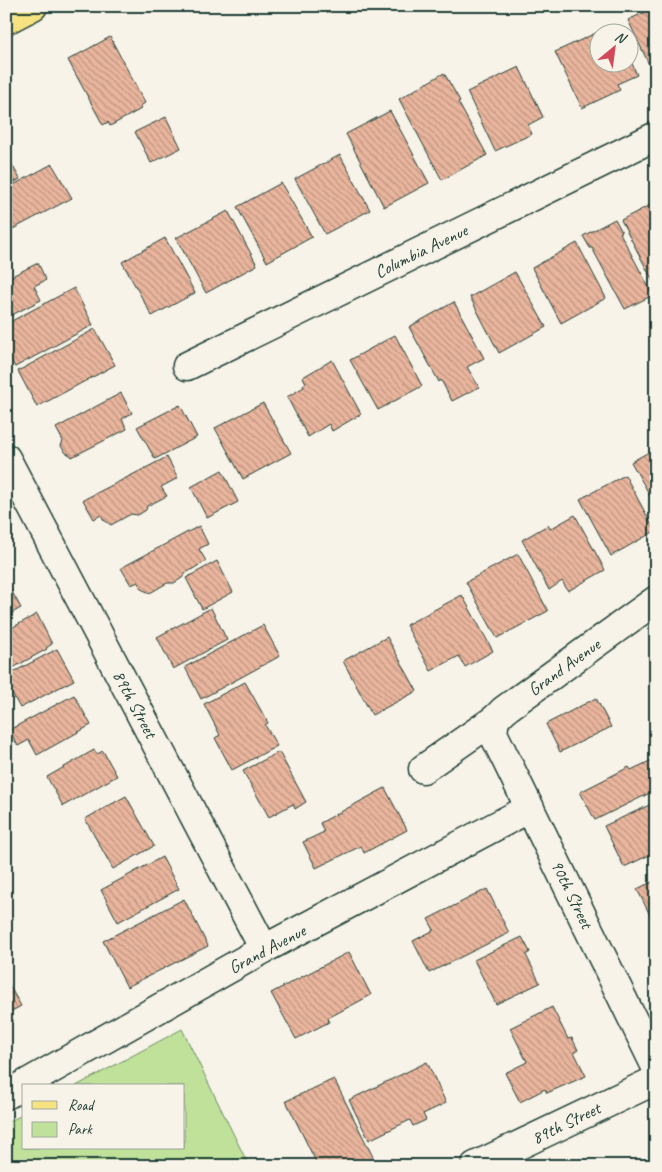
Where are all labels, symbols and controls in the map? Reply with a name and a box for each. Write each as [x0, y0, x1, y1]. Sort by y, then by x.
north arrow [590, 22, 640, 72]
text: N [612, 28, 630, 48]
street label: Columbia Avenue [371, 219, 472, 283]
street label: Grand Avenue [524, 633, 605, 701]
street label: 89th Street [108, 666, 163, 743]
street label: 90th Street [546, 856, 599, 934]
street label: Grand Avenue [225, 919, 310, 978]
legend [22, 1084, 185, 1150]
text: Road [68, 1096, 95, 1115]
street label: 89th Street [528, 1096, 606, 1149]
text: Park [68, 1120, 93, 1139]

